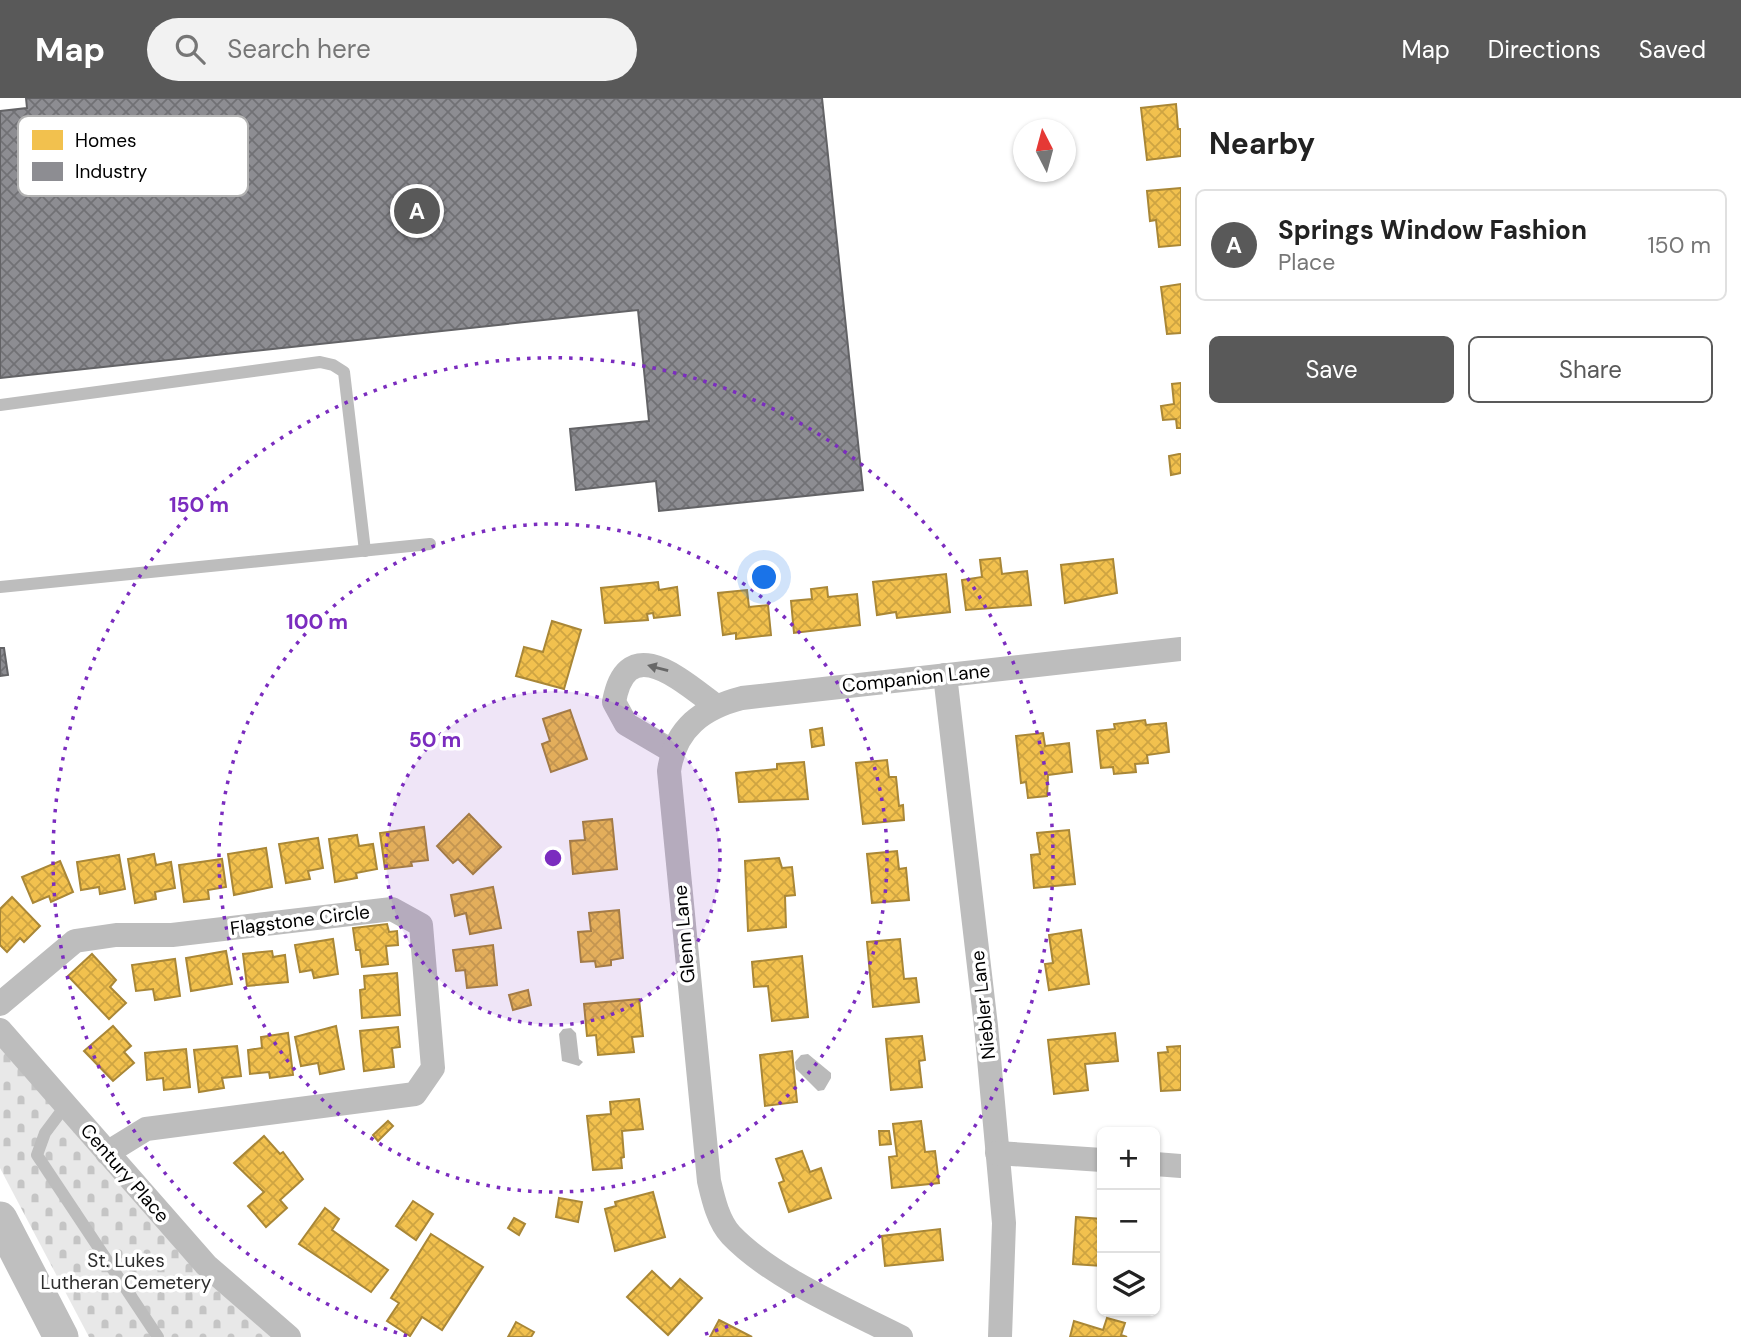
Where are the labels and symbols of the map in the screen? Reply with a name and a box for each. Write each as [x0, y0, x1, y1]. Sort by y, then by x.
legend [18, 116, 248, 196]
north arrow [1013, 119, 1076, 182]
text: Homes [75, 128, 136, 153]
text: Industry [75, 159, 148, 184]
pin: A [394, 185, 440, 237]
text: 150 m [169, 491, 229, 519]
your location [747, 560, 781, 594]
text: 100 m [286, 608, 348, 636]
street label: Companion Lane [841, 658, 991, 698]
one-way arrow [647, 662, 669, 673]
text: 50 m [409, 726, 461, 754]
centre of rings [541, 846, 565, 870]
street label: Glenn Lane [667, 884, 701, 984]
street label: Flagstone Circle [229, 899, 371, 941]
street label: Niebler Lane [965, 949, 1001, 1061]
street label: Century Place [75, 1118, 175, 1228]
park label: St. Lukes Lutheran Cemetery [41, 1248, 212, 1295]

